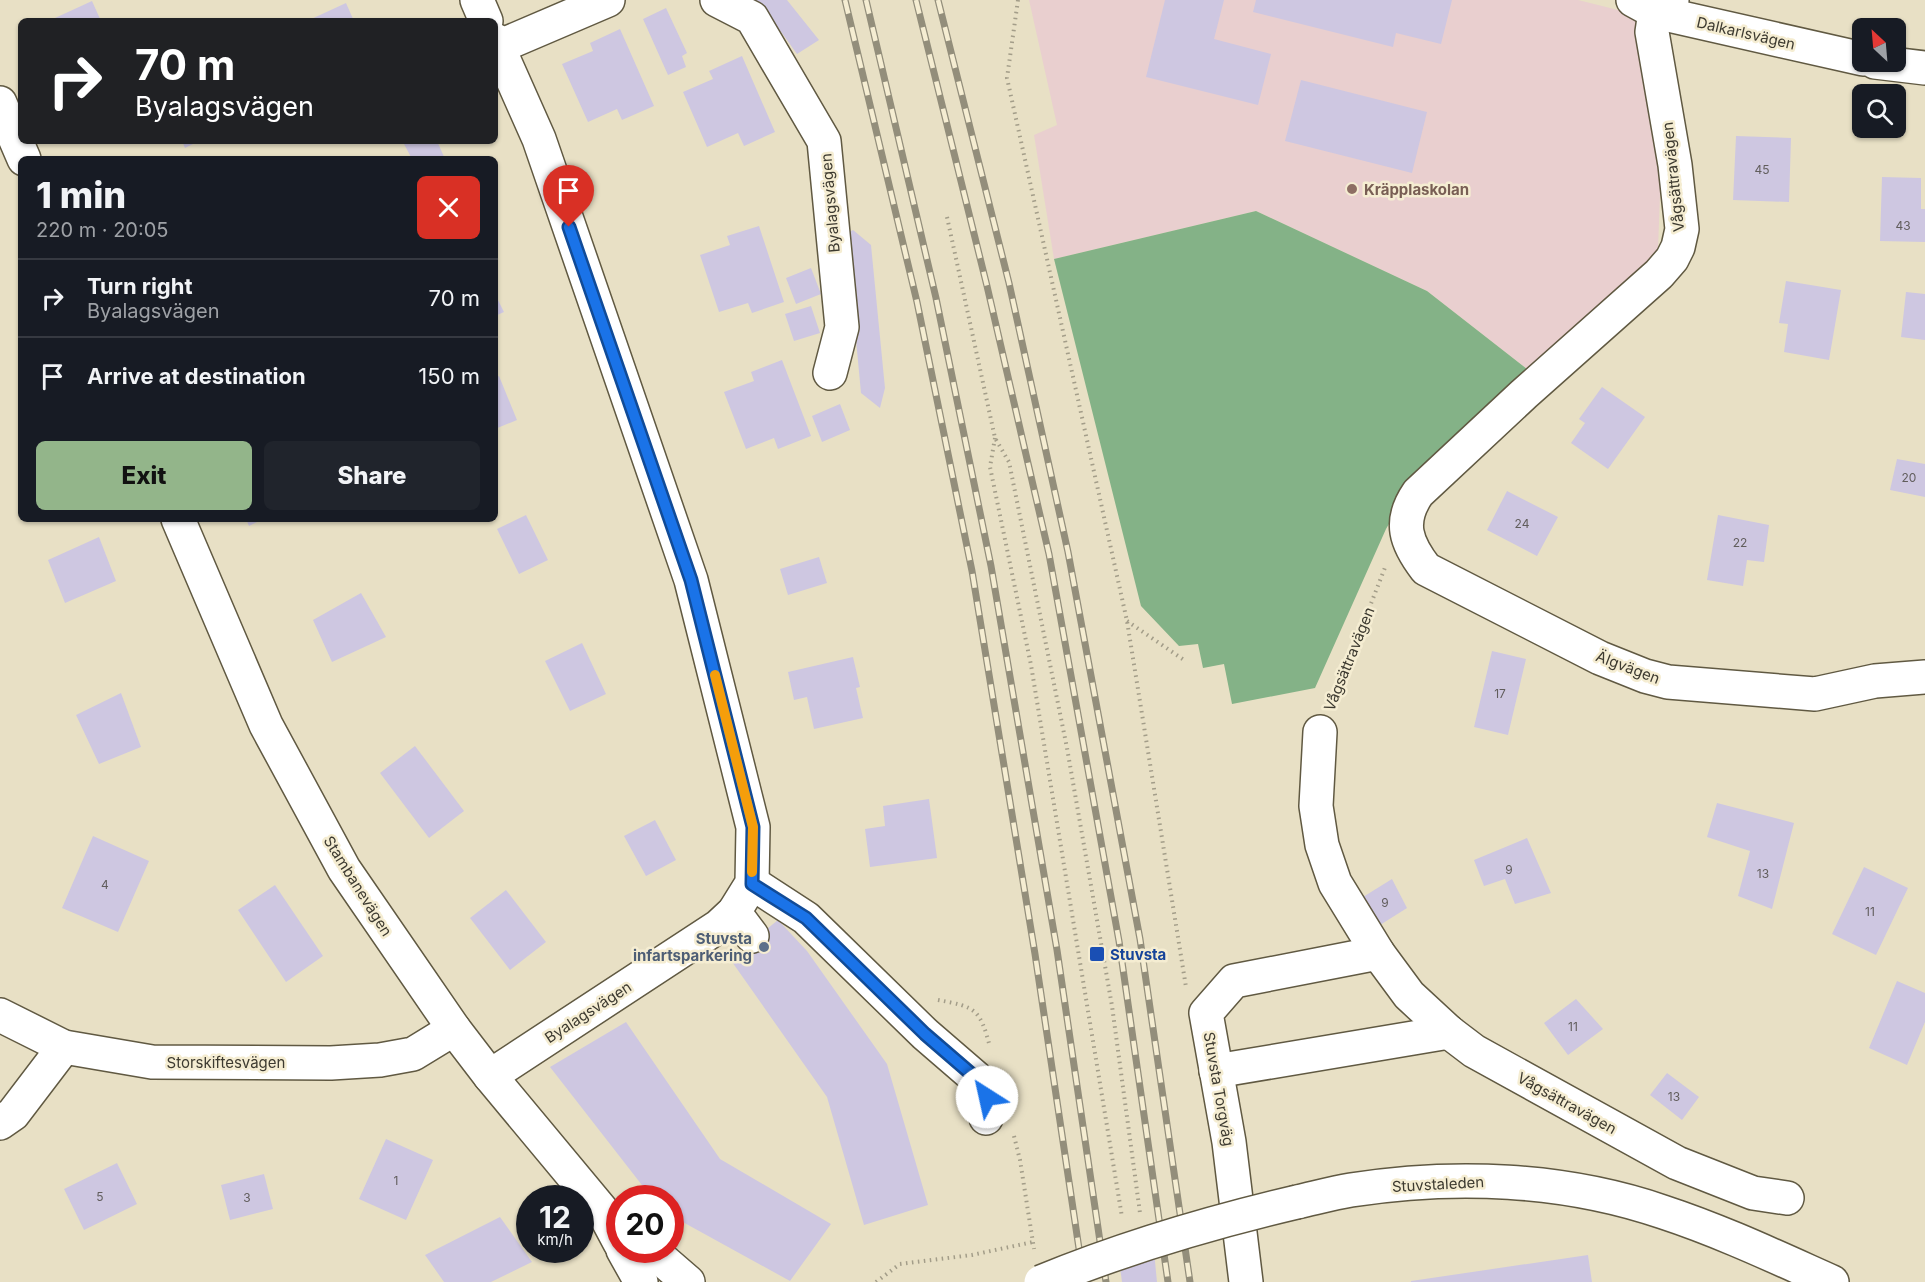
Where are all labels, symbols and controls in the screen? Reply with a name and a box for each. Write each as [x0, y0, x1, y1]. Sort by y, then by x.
street label: Dalkarlsvägen [1695, 12, 1797, 54]
north arrow [1852, 18, 1906, 72]
map controls [1852, 18, 1906, 138]
text: 70 m [135, 39, 235, 90]
icon: right [36, 42, 114, 120]
button: search [1852, 84, 1906, 138]
text: Byalagsvägen [135, 90, 314, 123]
street label: Vågsättravägen [1658, 121, 1688, 233]
street label: Byalagsvägen [816, 153, 844, 253]
house number: 45 [1754, 162, 1770, 177]
pin [543, 165, 594, 227]
text: 1 min [36, 173, 126, 217]
icon: arrive [552, 174, 585, 207]
button: close [417, 176, 480, 239]
place label: Kräpplaskolan [1364, 180, 1469, 199]
marker: Kräpplaskolan [1345, 182, 1359, 196]
text: 220 m · 20:05 [36, 218, 169, 242]
house number: 43 [1895, 218, 1911, 233]
text: Turn right [87, 273, 193, 299]
icon: right [36, 282, 69, 315]
text: 70 m [429, 285, 480, 311]
text: Byalagsvägen [87, 299, 219, 323]
icon: arrive [36, 360, 69, 393]
text: Arrive at destination [87, 363, 306, 389]
text: 150 m [418, 363, 480, 389]
button: Exit [36, 441, 252, 510]
button: Share [264, 441, 480, 510]
house number: 20 [1902, 470, 1916, 485]
house number: 24 [1515, 516, 1530, 531]
house number: 22 [1733, 535, 1747, 550]
street label: Vågsättravägen [1320, 604, 1378, 714]
street label: Älgvägen [1593, 646, 1663, 688]
house number: 17 [1494, 686, 1506, 701]
street label: Stambanevägen [320, 832, 396, 940]
house number: 9 [1505, 862, 1513, 877]
house number: 13 [1757, 866, 1769, 881]
house number: 4 [101, 877, 109, 892]
house number: 9 [1381, 895, 1389, 910]
house number: 11 [1865, 904, 1875, 919]
place label: Stuvsta infartsparkering [633, 929, 752, 965]
marker: Stuvsta infartsparkering [757, 940, 771, 954]
marker: Stuvsta [1088, 945, 1106, 963]
place label: Stuvsta [1110, 945, 1166, 964]
street label: Byalagsvägen [541, 977, 635, 1047]
house number: 11 [1568, 1019, 1578, 1034]
street label: Stuvsta Torgväg [1200, 1031, 1238, 1147]
street label: Storskiftesvägen [167, 1053, 285, 1072]
position arrow [955, 1065, 1019, 1129]
street label: Vågsättravägen [1514, 1068, 1620, 1138]
house number: 13 [1668, 1089, 1680, 1104]
street label: Stuvstaleden [1391, 1172, 1485, 1196]
house number: 1 [394, 1173, 398, 1188]
speed limit sign: 20 [606, 1185, 684, 1263]
house number: 5 [96, 1189, 104, 1204]
house number: 3 [243, 1190, 251, 1205]
text: 12 [539, 1199, 571, 1235]
text: km/h [537, 1230, 573, 1249]

